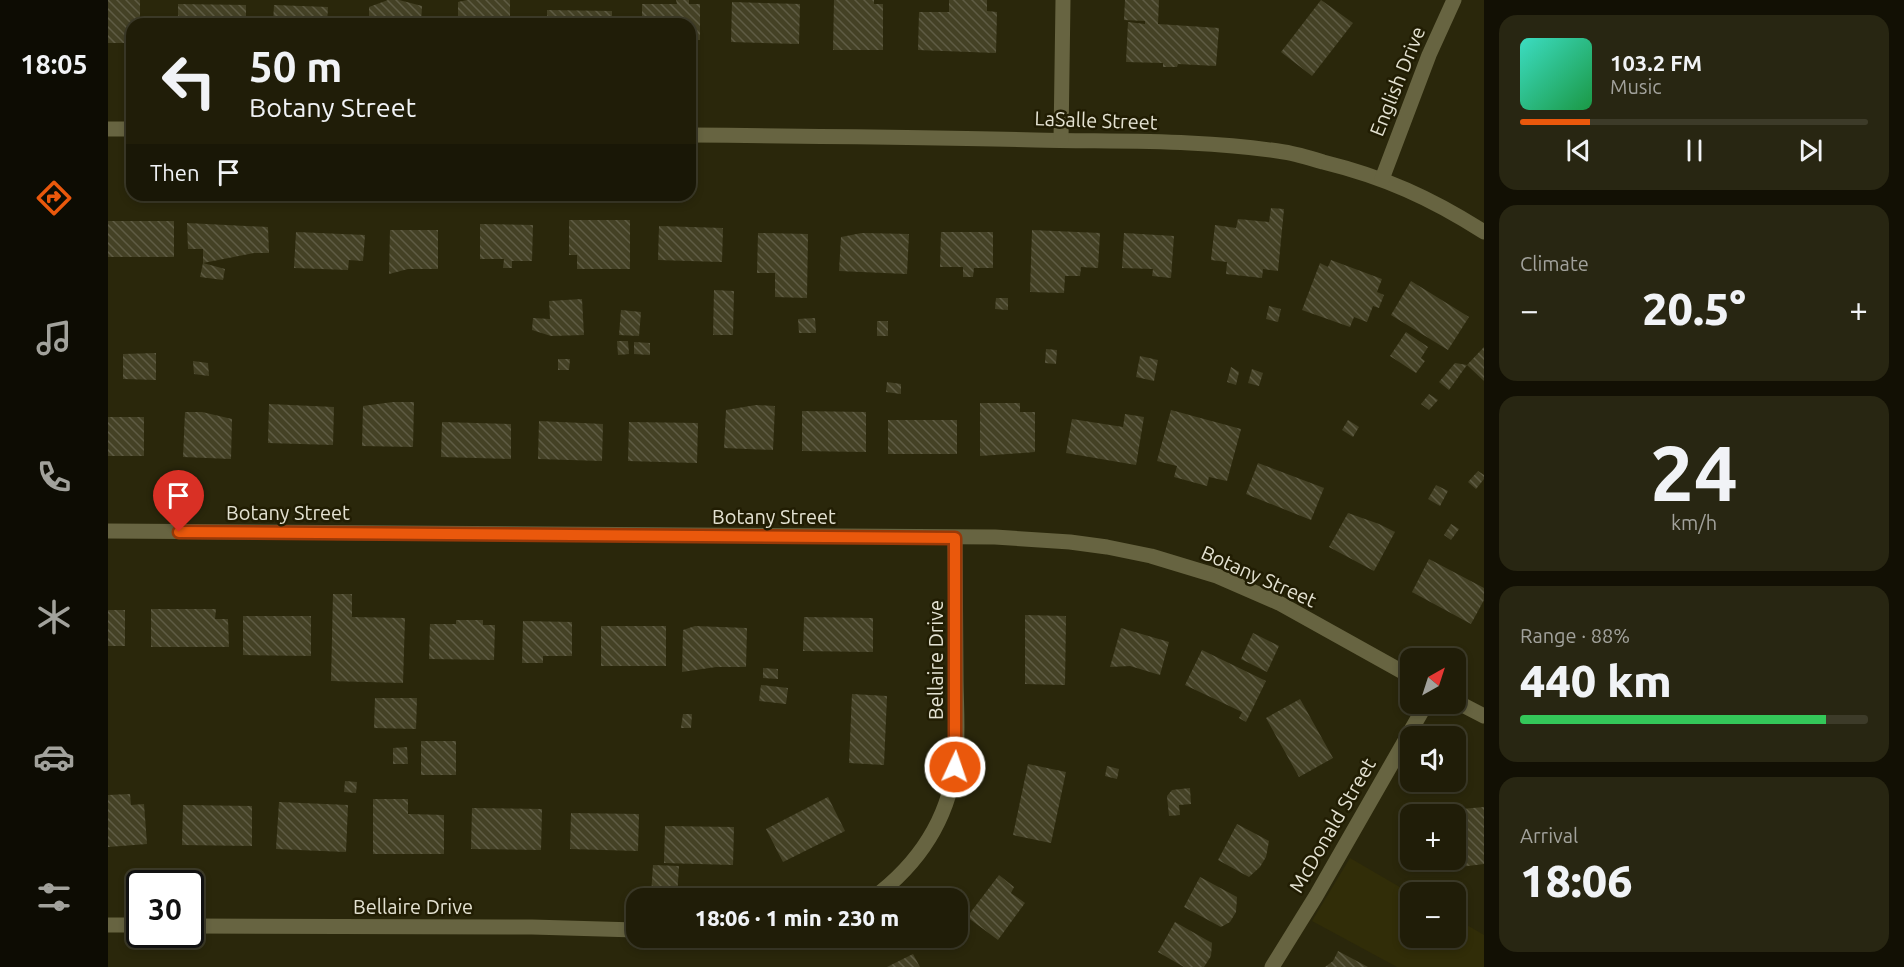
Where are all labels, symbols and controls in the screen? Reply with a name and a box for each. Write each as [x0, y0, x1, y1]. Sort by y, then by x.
street label: English Drive [1365, 23, 1429, 139]
icon: left [150, 42, 228, 120]
text: 50 m [249, 43, 343, 90]
text: 18:05 [20, 49, 88, 79]
text: 103.2 FM [1610, 50, 1702, 75]
text: Music [1610, 75, 1662, 98]
text: Botany Street [249, 92, 416, 122]
street label: LaSalle Street [1034, 106, 1158, 134]
icon: previous [1562, 134, 1595, 167]
icon: pause [1678, 134, 1711, 167]
icon: next [1794, 134, 1827, 167]
icon: arrive [212, 156, 245, 189]
text: Then [150, 160, 200, 185]
icon: directions [33, 177, 75, 219]
text: Climate [1520, 252, 1589, 275]
text: 20.5° [1642, 283, 1746, 334]
text: − [1520, 291, 1539, 328]
text: + [1849, 291, 1868, 328]
icon: music [33, 317, 75, 359]
text: 24 [1650, 428, 1738, 516]
icon: phone [33, 456, 75, 498]
pin [153, 470, 204, 532]
icon: arrive [162, 479, 195, 512]
street label: Botany Street [226, 501, 350, 524]
street label: Botany Street [712, 505, 836, 528]
text: km/h [1671, 511, 1717, 534]
street label: Botany Street [1198, 540, 1320, 612]
icon: climate [33, 596, 75, 638]
street label: Bellaire Drive [924, 600, 947, 720]
text: Range · 88% [1520, 624, 1630, 647]
north arrow [1400, 648, 1466, 714]
map controls [1400, 648, 1466, 948]
text: 440 km [1520, 655, 1672, 706]
button: sound [1400, 726, 1466, 792]
position arrow [923, 735, 987, 799]
icon: car [33, 736, 75, 778]
street label: McDonald Street [1284, 754, 1380, 896]
button: + [1400, 804, 1466, 870]
text: Arrival [1520, 824, 1578, 847]
text: 18:06 [1520, 855, 1633, 906]
speed limit sign: 30 [126, 870, 204, 948]
icon: filters [33, 876, 75, 918]
button: − [1400, 882, 1466, 948]
street label: Bellaire Drive [353, 895, 473, 918]
text: 18:06 · 1 min · 230 m [695, 905, 899, 930]

